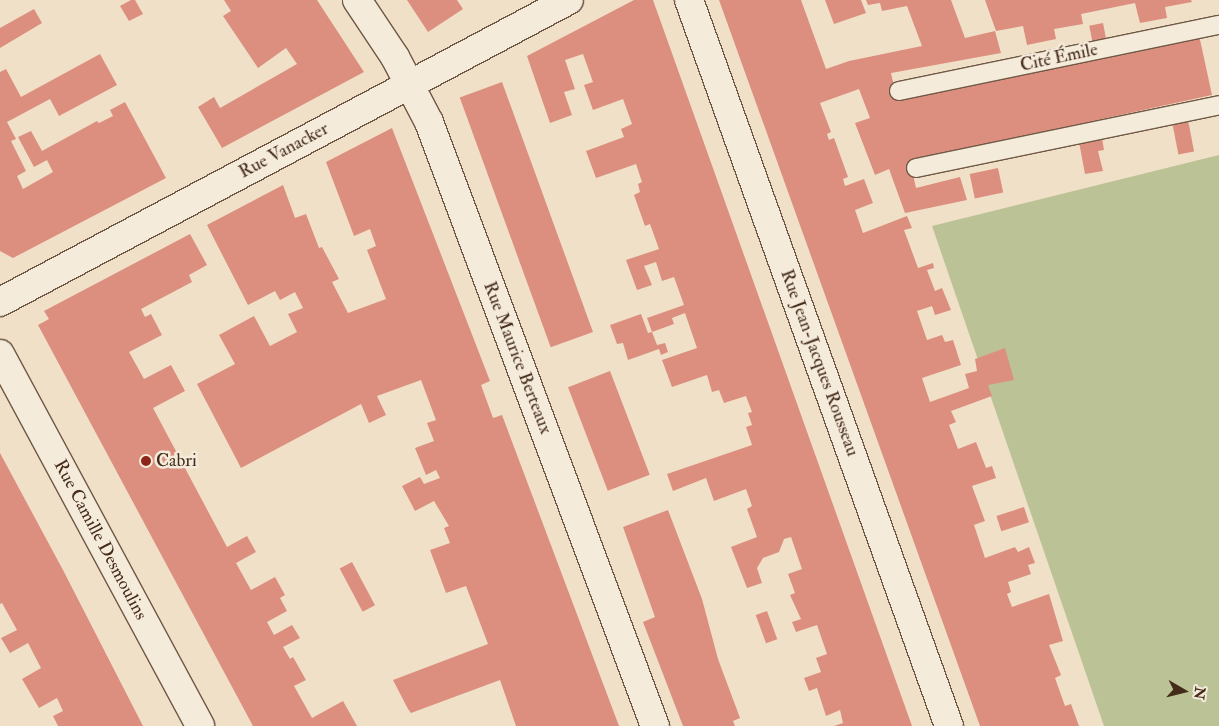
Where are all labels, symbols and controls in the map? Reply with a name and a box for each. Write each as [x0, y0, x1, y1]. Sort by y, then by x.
street label: Cité Émile [1018, 39, 1100, 77]
street label: Rue Vanacker [235, 118, 333, 184]
street label: Rue Jean-Jacques Rousseau [775, 267, 863, 459]
street label: Rue Maurice Berteaux [478, 279, 556, 437]
place label: Cabri [156, 450, 197, 472]
marker: Cabri [140, 455, 152, 467]
street label: Rue Camille Desmoulins [49, 456, 151, 624]
north arrow [1159, 666, 1209, 716]
text: N [1190, 686, 1209, 701]

